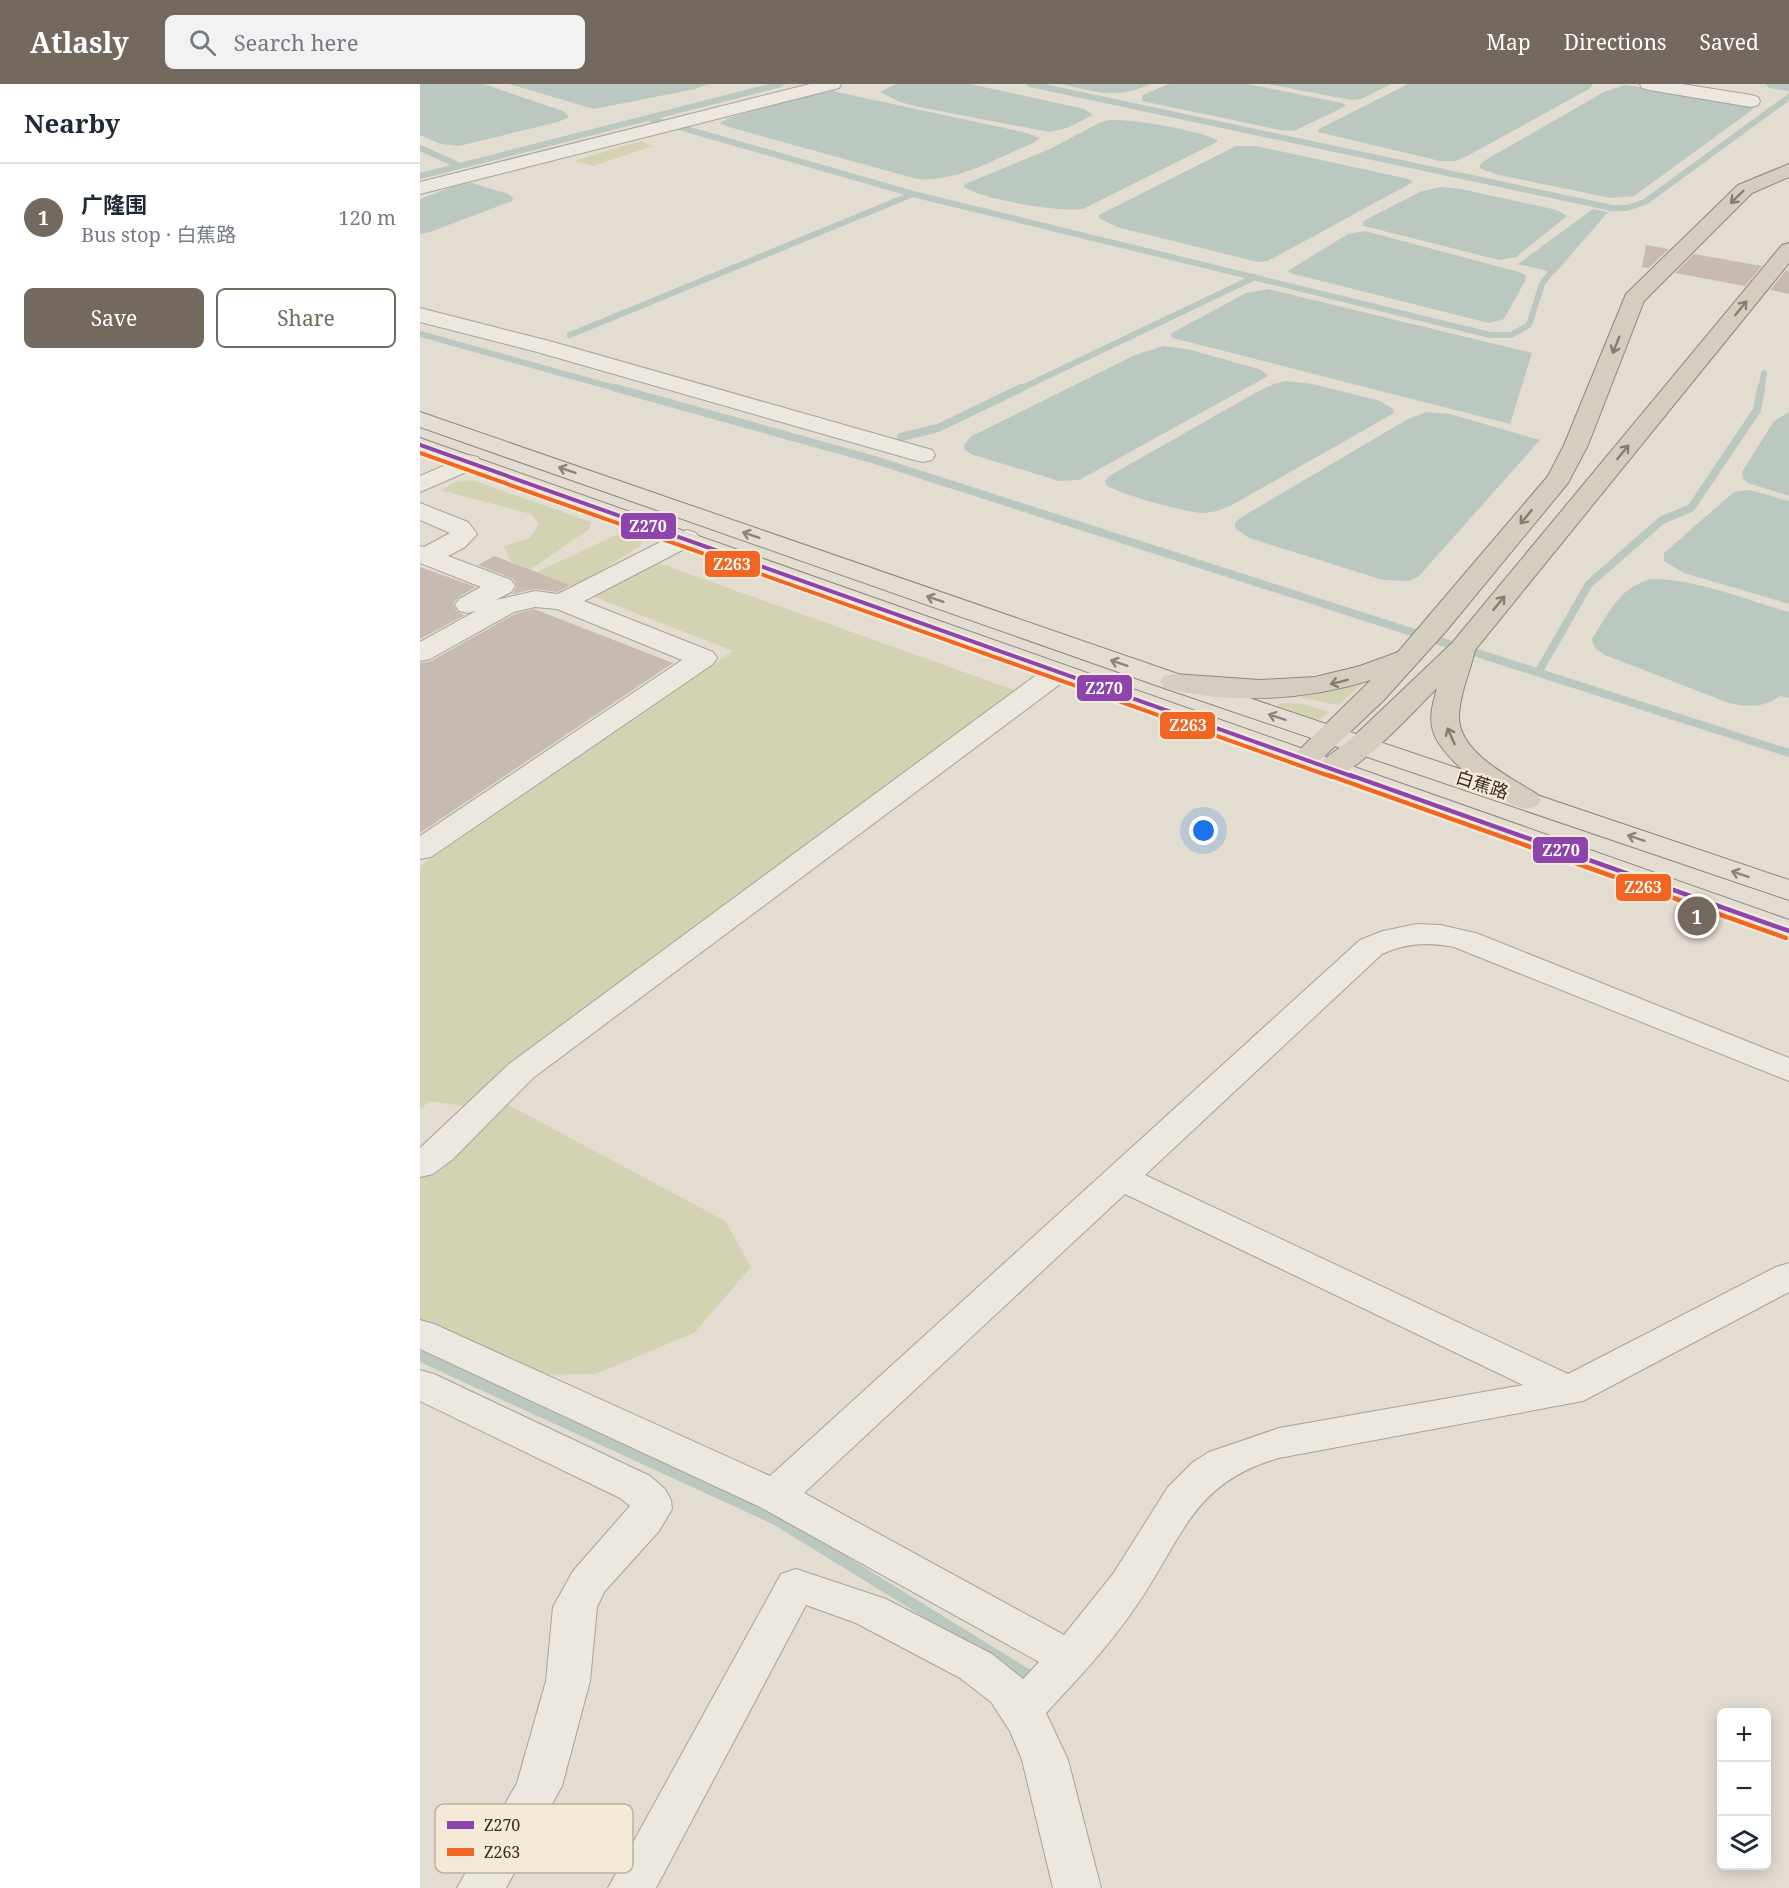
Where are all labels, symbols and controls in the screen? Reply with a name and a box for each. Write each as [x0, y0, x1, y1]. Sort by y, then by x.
search box [165, 15, 585, 69]
text: Atlasly [30, 23, 129, 61]
icon: search [186, 26, 219, 59]
text: Search here [234, 27, 359, 57]
text: Map [1486, 28, 1531, 56]
text: Directions [1564, 28, 1666, 56]
text: Saved [1699, 28, 1759, 56]
text: Nearby [24, 105, 120, 141]
text: 广隆围 [81, 189, 147, 219]
one-way arrow [1730, 189, 1745, 204]
text: 1 [38, 204, 49, 231]
text: 120 m [338, 204, 396, 231]
text: Bus stop · 白蕉路 [81, 221, 236, 248]
button: Save [24, 288, 204, 348]
button: Share [216, 288, 396, 348]
one-way arrow [1734, 300, 1747, 316]
one-way arrow [1610, 335, 1621, 354]
one-way arrow [1616, 444, 1629, 460]
one-way arrow [558, 464, 577, 475]
one-way arrow [1520, 508, 1533, 524]
line badge: Z270 [620, 512, 677, 540]
text: Z270 [629, 515, 667, 537]
one-way arrow [742, 528, 761, 539]
line badge: Z263 [704, 550, 761, 578]
text: Z263 [713, 553, 751, 575]
one-way arrow [926, 592, 945, 603]
one-way arrow [1493, 595, 1506, 611]
one-way arrow [1110, 657, 1129, 668]
line badge: Z270 [1076, 674, 1133, 702]
one-way arrow [1330, 676, 1349, 688]
text: Z270 [1085, 677, 1123, 699]
line badge: Z263 [1159, 711, 1216, 740]
one-way arrow [1268, 711, 1287, 722]
text: Z263 [1169, 714, 1207, 736]
one-way arrow [1445, 728, 1456, 746]
street label: 白蕉路 [1453, 764, 1512, 804]
your location [1189, 816, 1218, 845]
one-way arrow [1627, 832, 1646, 843]
line badge: Z270 [1532, 836, 1589, 864]
text: Z270 [1542, 839, 1580, 861]
one-way arrow [1731, 868, 1750, 879]
line badge: Z263 [1615, 873, 1672, 902]
text: Z263 [1624, 876, 1662, 898]
pin: 1 [1678, 894, 1716, 938]
map controls [1717, 1708, 1771, 1870]
button: + [1717, 1708, 1771, 1762]
button: − [1717, 1762, 1771, 1816]
legend [435, 1804, 633, 1873]
text: Z270 [484, 1814, 520, 1836]
button: layers [1717, 1816, 1771, 1870]
text: Z263 [484, 1841, 520, 1863]

